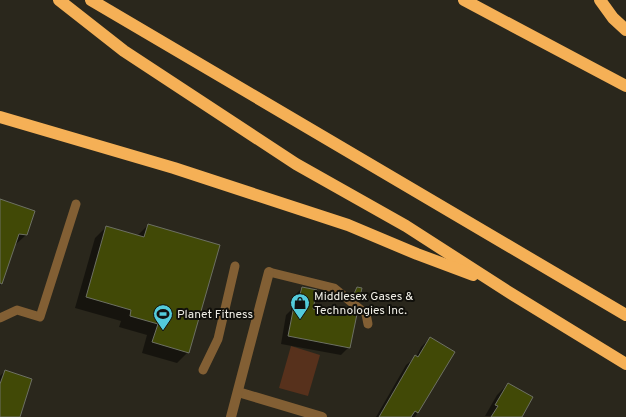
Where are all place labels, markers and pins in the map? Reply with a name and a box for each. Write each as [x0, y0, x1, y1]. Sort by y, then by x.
place label: Middlesex Gases & Technologies Inc. [314, 289, 413, 319]
shop icon: Middlesex Gases & Technologies Inc. [289, 292, 311, 320]
sports icon: Planet Fitness [152, 303, 174, 331]
place label: Planet Fitness [177, 307, 253, 323]

